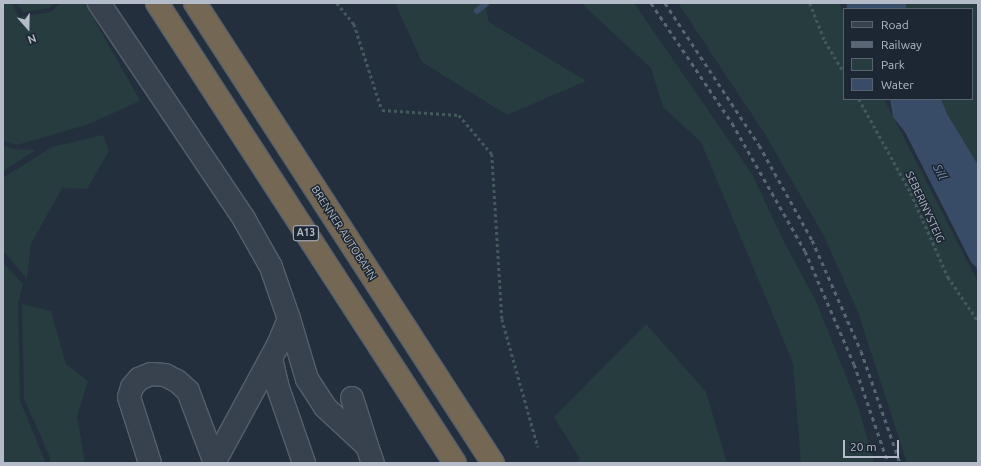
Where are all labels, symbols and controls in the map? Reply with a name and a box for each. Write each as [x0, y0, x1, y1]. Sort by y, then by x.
north arrow [8, 8, 48, 48]
legend [843, 8, 973, 100]
text: Road [881, 18, 909, 31]
text: N [26, 32, 38, 46]
text: Railway [881, 38, 922, 51]
text: Park [881, 58, 905, 71]
text: Water [881, 78, 914, 91]
water label: Sill [930, 162, 950, 182]
street label: SEBERINYSTEIG [903, 169, 947, 245]
street label: BRENNER AUTOBAHN [309, 183, 379, 283]
road number: A13 [292, 225, 320, 241]
scale bar [845, 432, 901, 458]
text: 20 m [850, 440, 877, 453]

